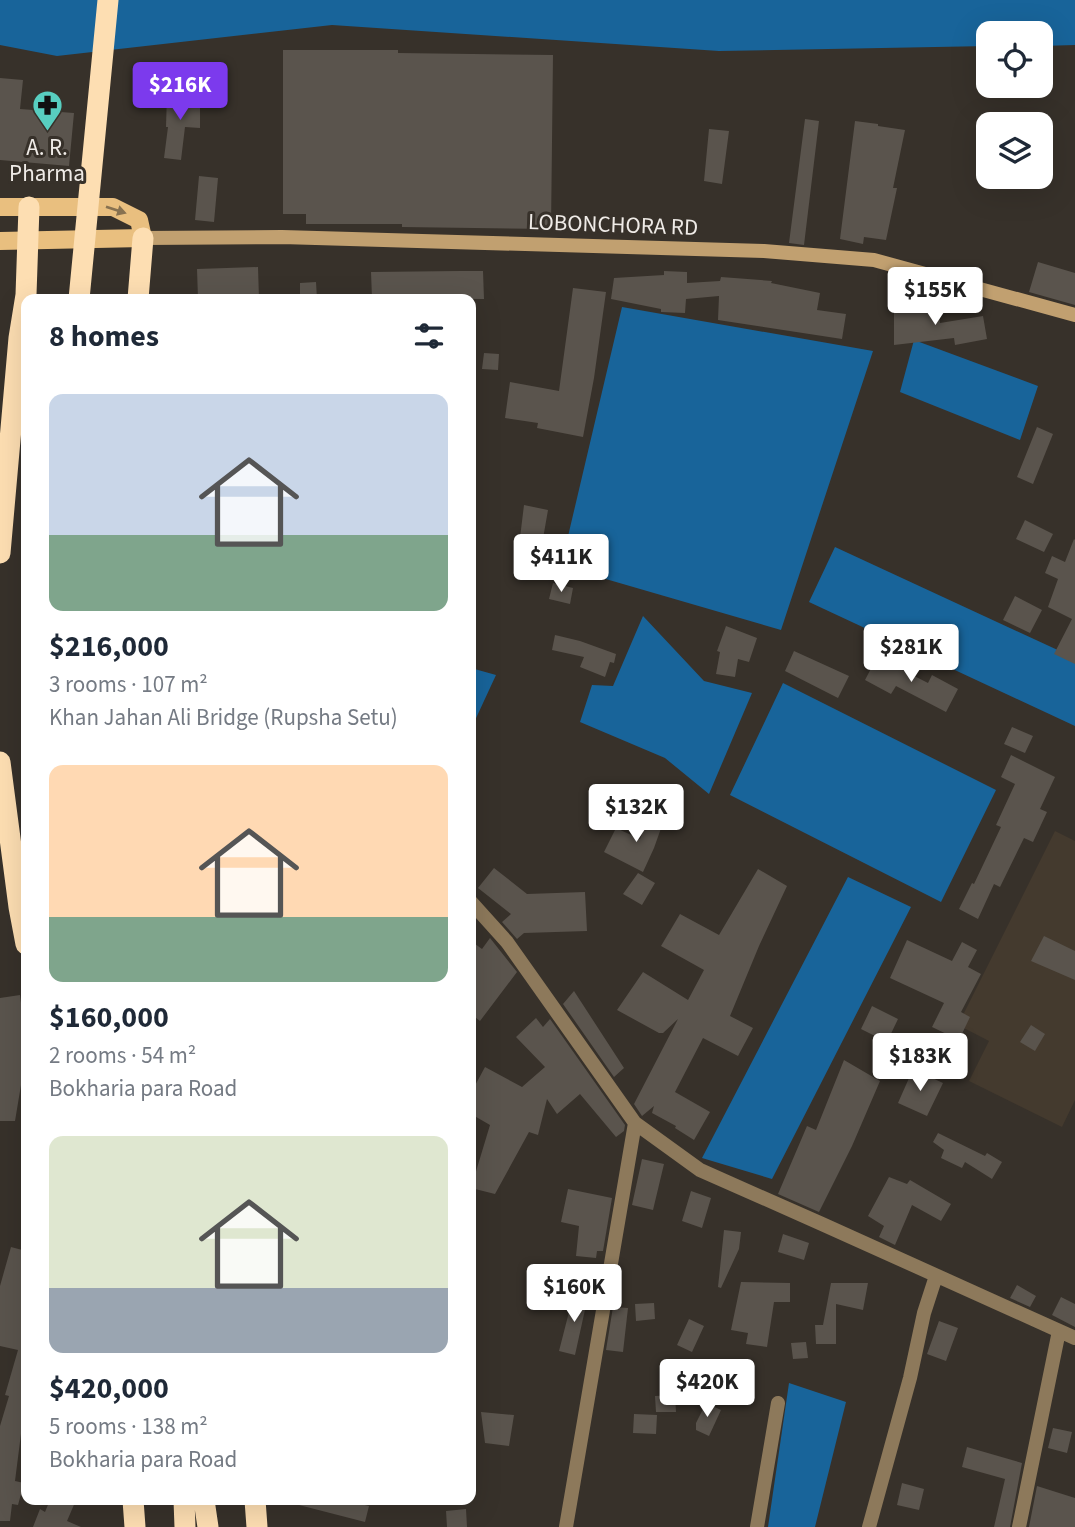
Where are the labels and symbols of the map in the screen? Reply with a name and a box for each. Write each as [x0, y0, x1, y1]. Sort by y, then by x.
pin: $216K [131, 62, 229, 122]
pharmacy icon: A. R. Pharma [30, 89, 64, 133]
place label: A. R. Pharma [9, 131, 85, 190]
street label: LOBONCHORA RD [527, 205, 699, 244]
one-way arrow [106, 206, 127, 216]
pin: $155K [886, 268, 984, 327]
pin: $411K [512, 534, 610, 594]
pin: $281K [862, 624, 960, 684]
pin: $132K [587, 784, 685, 844]
pin: $183K [871, 1034, 969, 1093]
pin: $160K [525, 1264, 623, 1324]
pin: $420K [658, 1360, 756, 1419]

